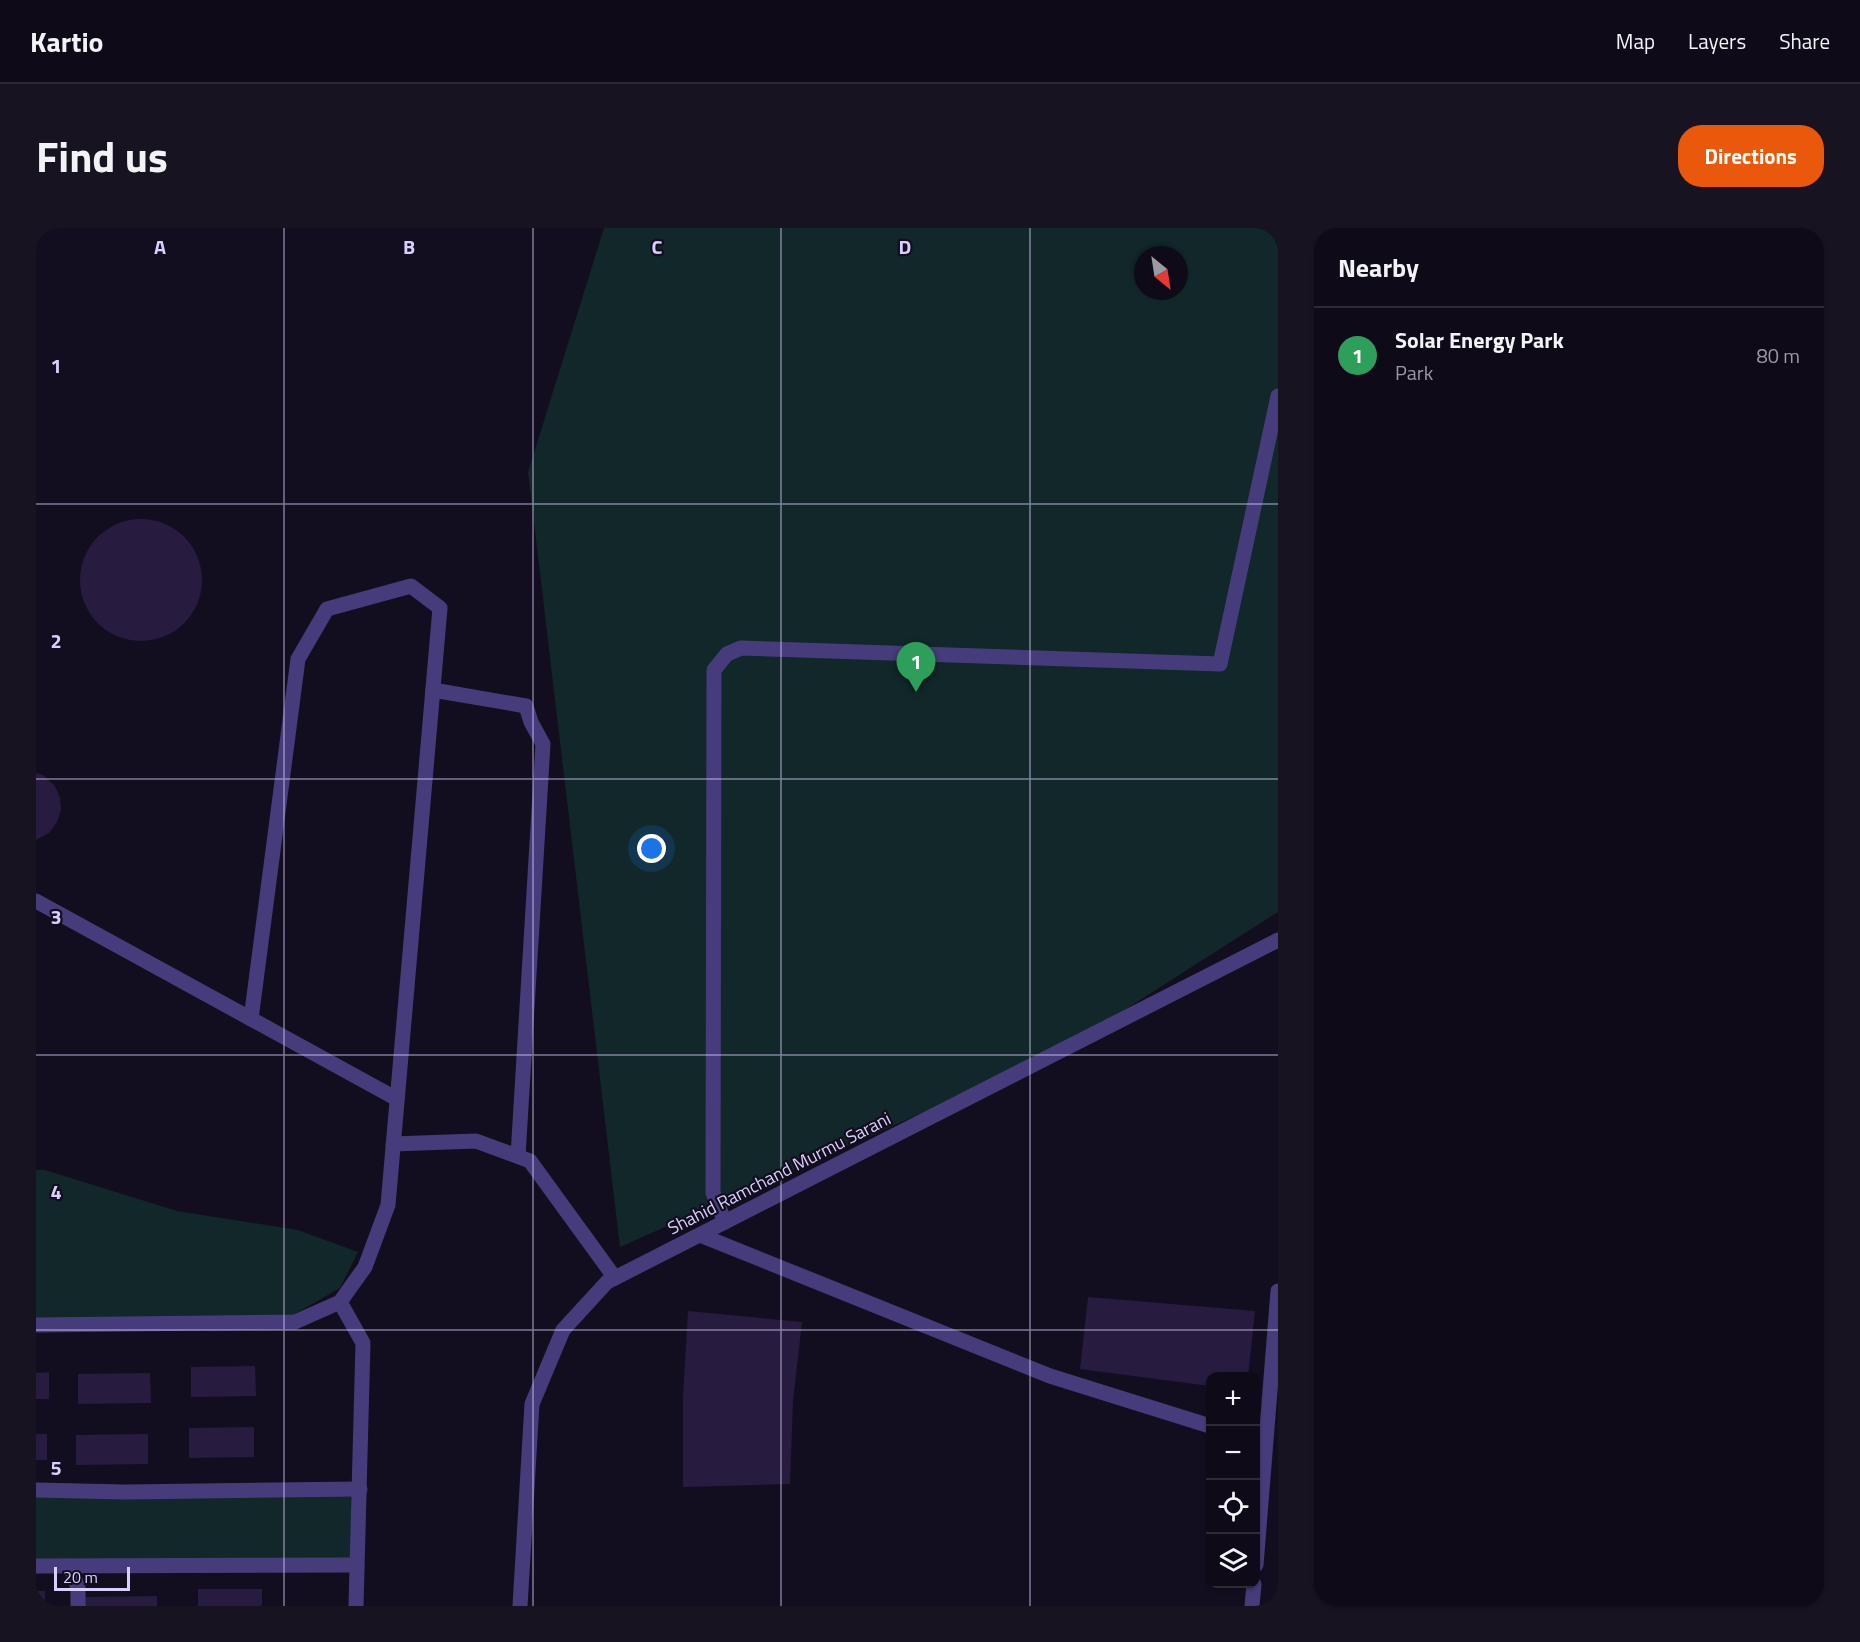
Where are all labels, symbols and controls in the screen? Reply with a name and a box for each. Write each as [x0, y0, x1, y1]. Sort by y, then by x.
text: Kartio [30, 20, 104, 63]
text: Map [1616, 25, 1655, 57]
text: Layers [1688, 25, 1746, 57]
text: Share [1779, 25, 1830, 57]
text: Find us [36, 124, 168, 188]
button: Directions [1678, 125, 1824, 187]
text: A [154, 231, 166, 262]
text: B [403, 231, 415, 262]
text: C [652, 231, 663, 262]
text: D [899, 231, 911, 262]
north arrow [1134, 246, 1188, 300]
text: Nearby [1338, 248, 1419, 287]
text: Solar Energy Park [1395, 323, 1564, 357]
text: 1 [1352, 340, 1363, 371]
text: 80 m [1756, 340, 1800, 371]
text: 1 [50, 350, 62, 381]
text: Park [1395, 357, 1433, 388]
text: 2 [50, 625, 62, 656]
pin: 1 [896, 642, 936, 692]
your location [637, 834, 666, 863]
text: 3 [50, 901, 62, 932]
street label: Shahid Ramchand Murmu Sarani [663, 1105, 895, 1241]
text: 4 [50, 1176, 62, 1207]
map controls [1206, 1372, 1260, 1588]
button: + [1206, 1372, 1260, 1426]
button: − [1206, 1426, 1260, 1480]
text: 5 [50, 1452, 62, 1483]
button: locate [1206, 1480, 1260, 1534]
button: layers [1206, 1534, 1260, 1588]
scale bar [54, 1564, 130, 1592]
text: 20 m [63, 1565, 98, 1589]

